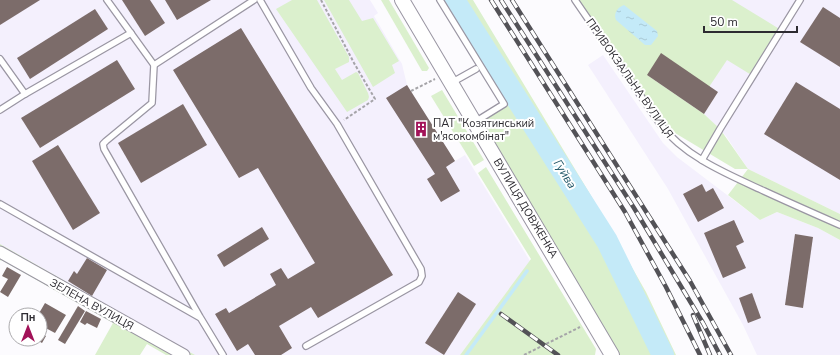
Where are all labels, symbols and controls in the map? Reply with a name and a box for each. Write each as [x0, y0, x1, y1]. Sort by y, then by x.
scale bar [704, 8, 797, 34]
text: 50 m [710, 14, 738, 30]
street label: ПРИВОКЗАЛЬНА ВУЛИЦЯ [583, 16, 677, 141]
place label: ПАТ "Козятинський м'ясокомбінат" [433, 116, 534, 144]
building icon: ПАТ "Козятинський м'ясокомбінат" [412, 120, 430, 138]
street label: ВУЛИЦЯ ДОВЖЕНКА [490, 155, 561, 261]
water label: Гуйва [550, 156, 580, 192]
street label: ЗЕЛЕНА ВУЛИЦЯ [47, 275, 136, 334]
north arrow [8, 307, 48, 347]
text: Пн [20, 310, 36, 325]

